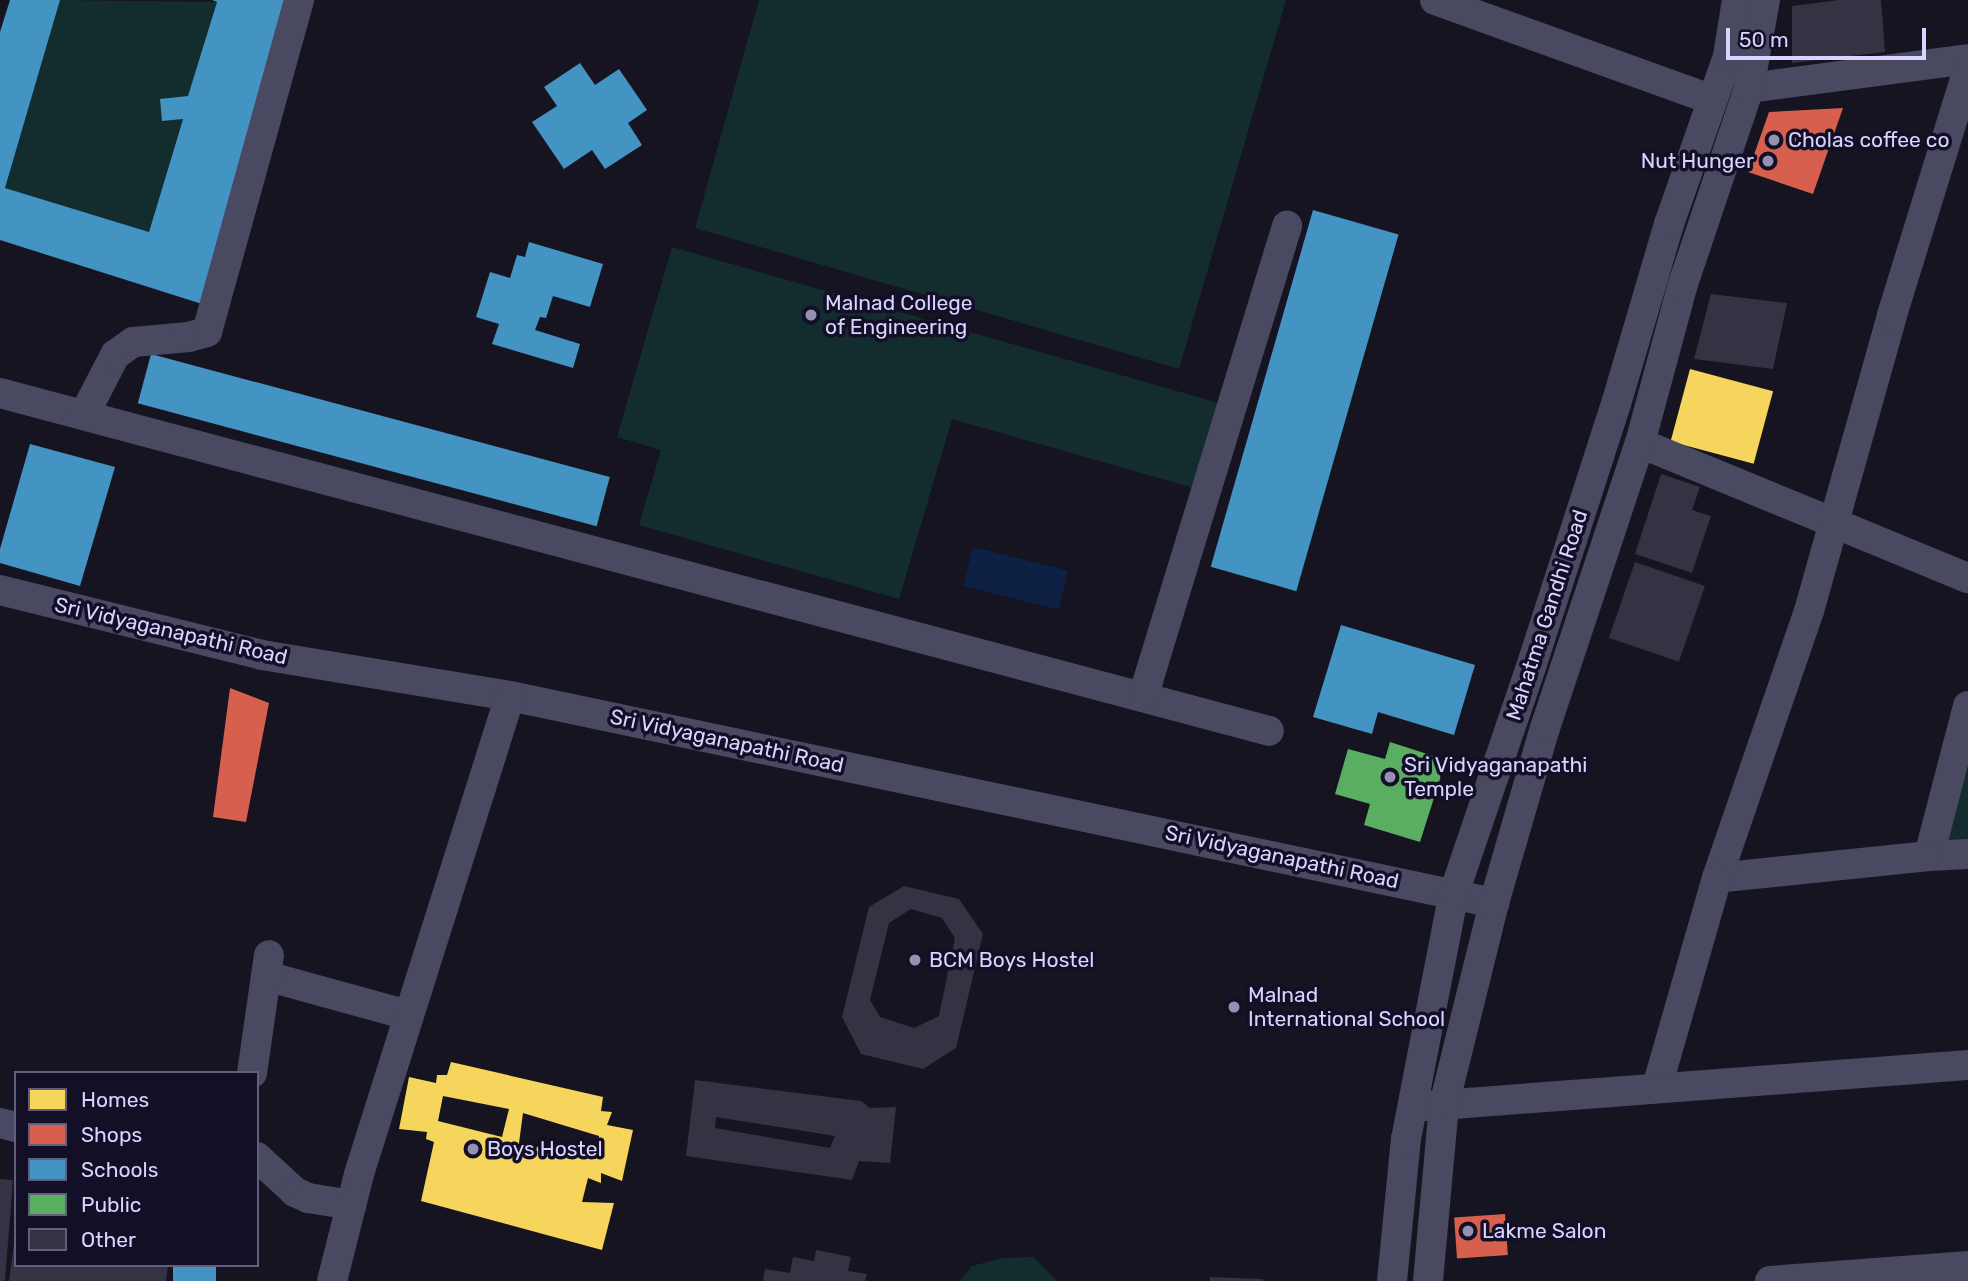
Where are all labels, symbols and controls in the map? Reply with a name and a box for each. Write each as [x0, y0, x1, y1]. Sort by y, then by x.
scale bar [1730, 14, 1930, 58]
text: 50 m [1739, 27, 1789, 52]
place label: Cholas coffee co [1788, 127, 1950, 153]
marker: Cholas coffee co [1766, 132, 1782, 148]
place label: Nut Hunger [1641, 148, 1754, 174]
marker: Nut Hunger [1760, 153, 1776, 169]
place label: Malnad College of Engineering [825, 290, 973, 340]
marker: Malnad College of Engineering [803, 307, 819, 323]
street label: Mahatma Gandhi Road [1501, 506, 1593, 724]
street label: Sri Vidyaganapathi Road [52, 592, 290, 670]
street label: Sri Vidyaganapathi Road [608, 704, 846, 778]
place label: Sri Vidyaganapathi Temple [1404, 752, 1588, 802]
marker: Sri Vidyaganapathi Temple [1382, 769, 1398, 785]
street label: Sri Vidyaganapathi Road [1163, 820, 1401, 894]
place label: BCM Boys Hostel [929, 947, 1094, 973]
marker: BCM Boys Hostel [907, 952, 923, 968]
place label: Malnad International School [1248, 982, 1445, 1032]
marker: Malnad International School [1226, 999, 1242, 1015]
legend [14, 1071, 259, 1267]
text: Homes [81, 1087, 149, 1112]
text: Shops [81, 1122, 142, 1147]
place label: Boys Hostel [487, 1136, 603, 1162]
marker: Boys Hostel [465, 1141, 481, 1157]
text: Schools [81, 1157, 158, 1182]
text: Public [81, 1192, 141, 1217]
place label: Lakme Salon [1482, 1218, 1606, 1244]
marker: Lakme Salon [1460, 1223, 1476, 1239]
text: Other [81, 1227, 136, 1252]

